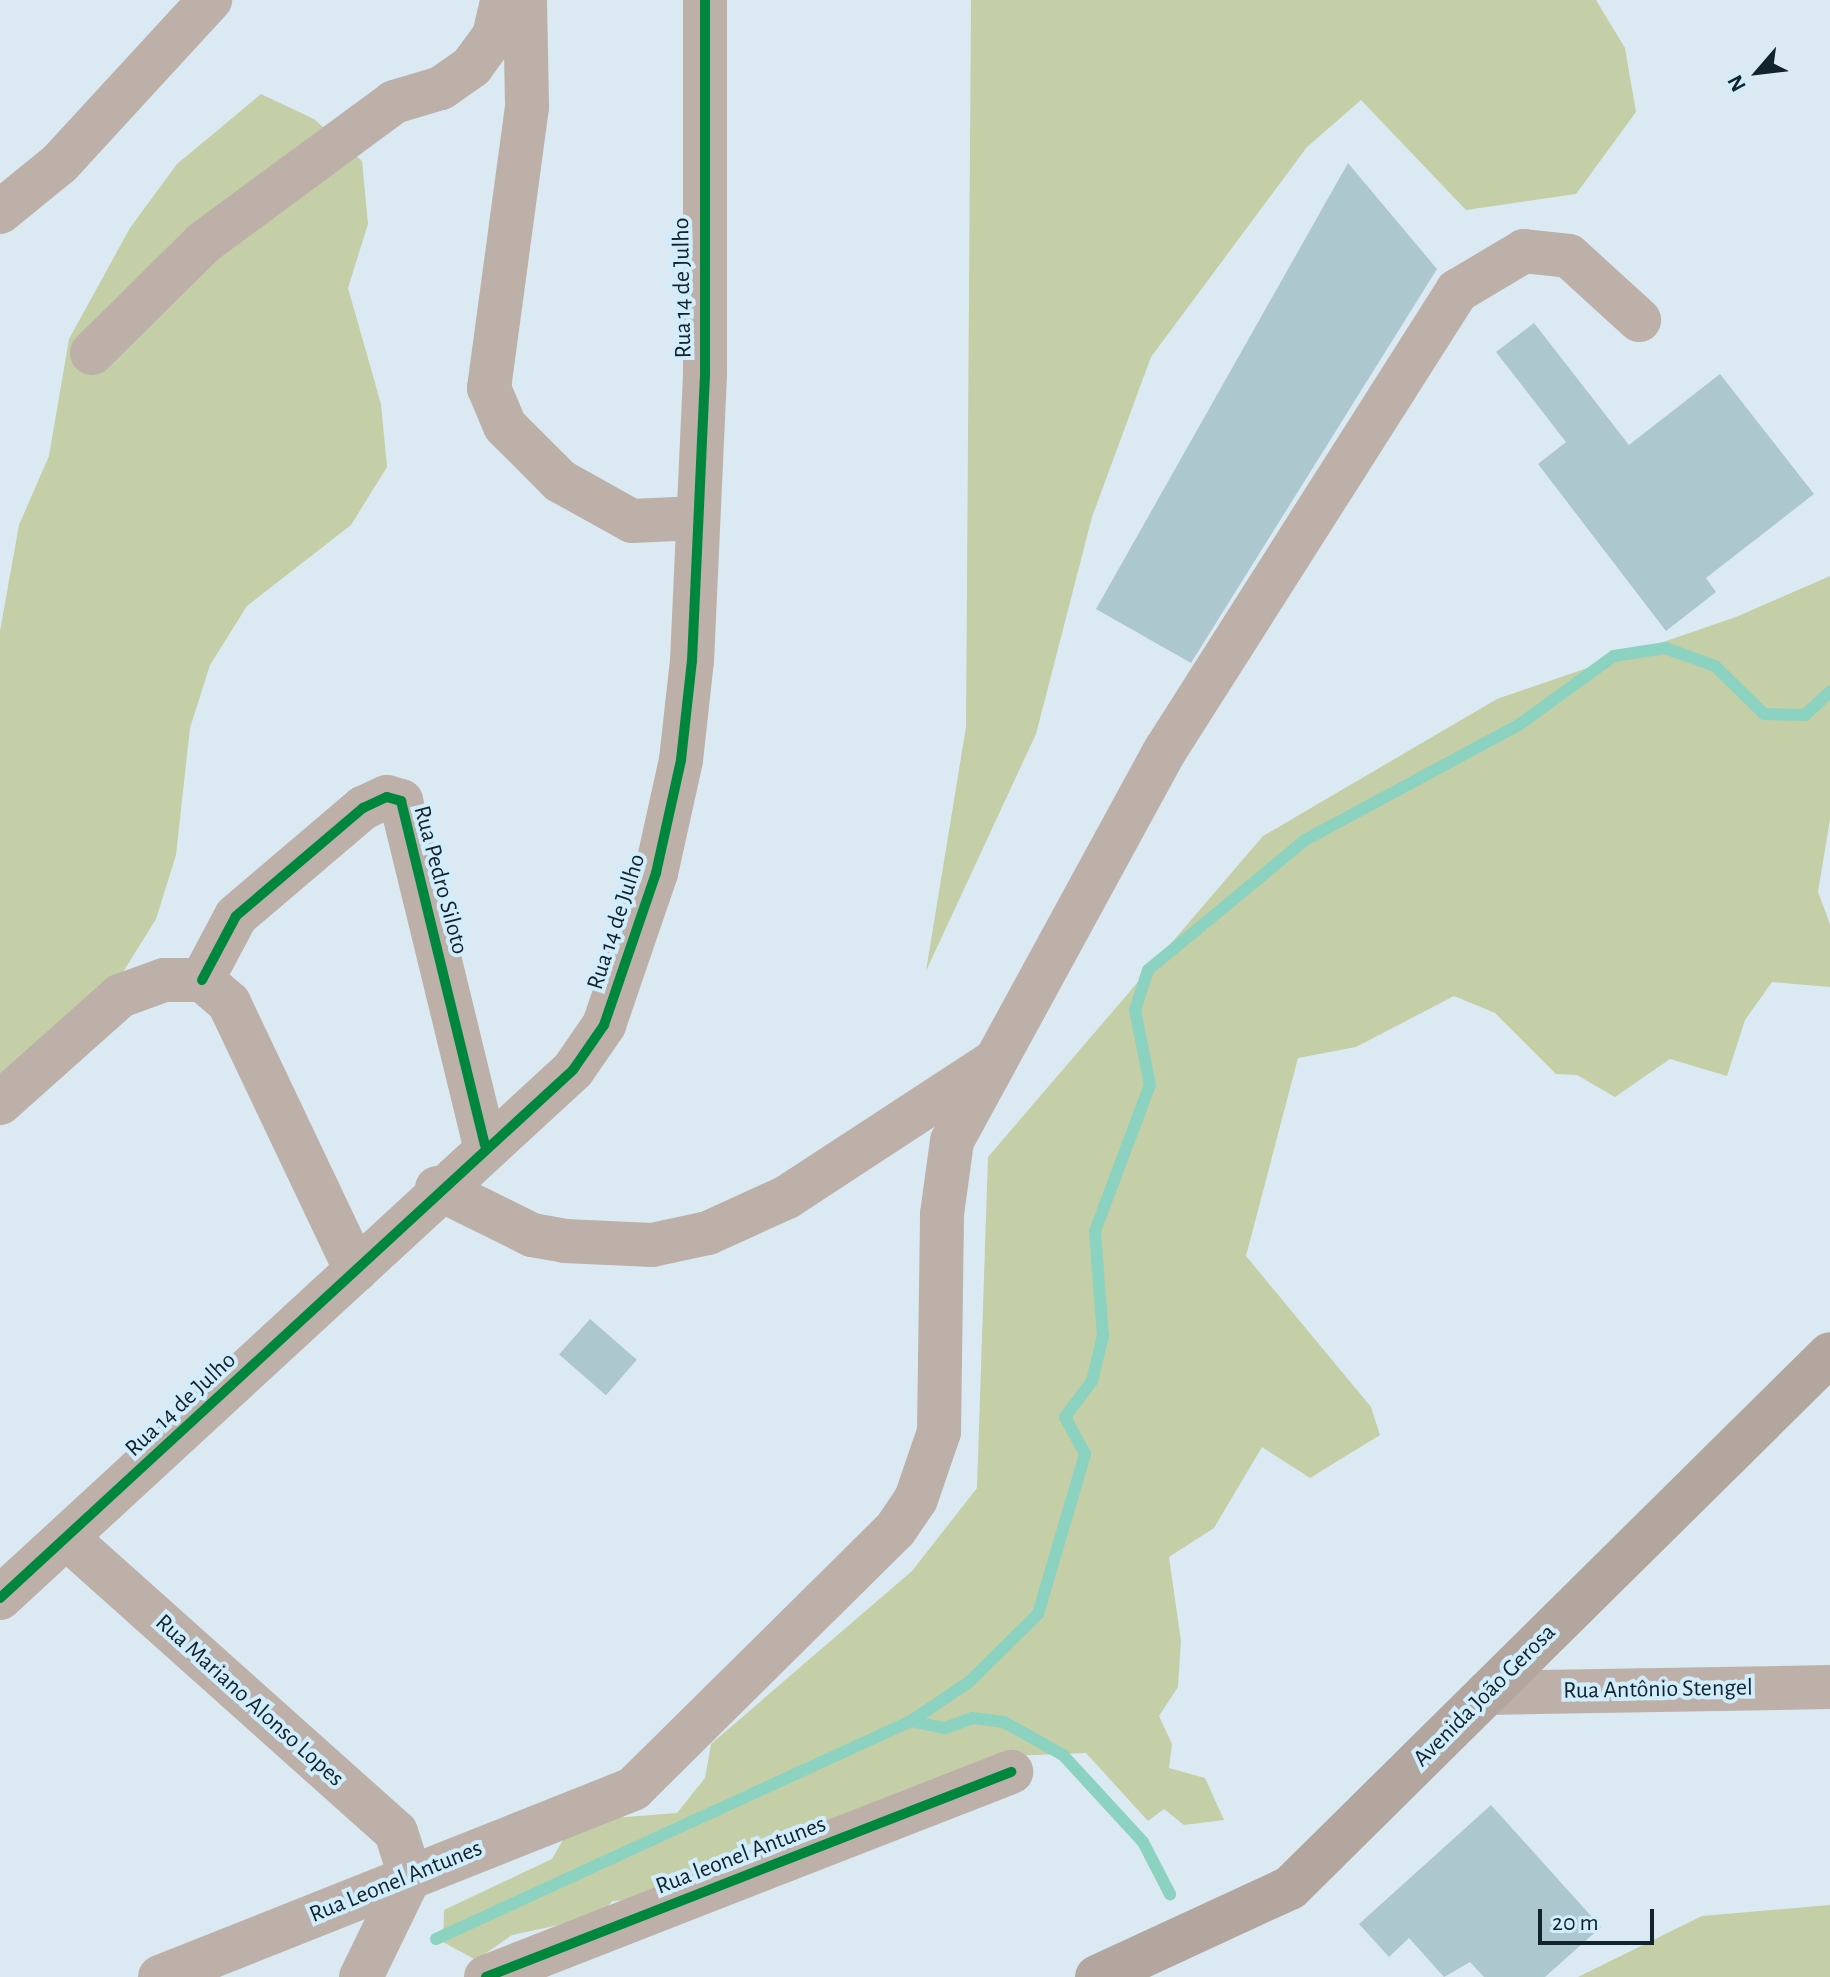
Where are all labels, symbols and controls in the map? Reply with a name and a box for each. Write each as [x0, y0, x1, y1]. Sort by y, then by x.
north arrow [1718, 32, 1798, 112]
text: N [1724, 71, 1750, 95]
street label: Rua 14 de Julho [667, 217, 699, 359]
street label: Rua Pedro Siloto [406, 803, 474, 957]
street label: Rua 14 de Julho [582, 851, 652, 993]
street label: Rua 14 de Julho [120, 1346, 242, 1464]
street label: Rua Mariano Alonso Lopes [149, 1609, 349, 1793]
street label: Avenida João Gerosa [1408, 1619, 1562, 1773]
street label: Rua Antônio Stengel [1563, 1674, 1753, 1706]
street label: Rua leonel Antunes [652, 1810, 830, 1902]
street label: Rua Leonel Antunes [305, 1834, 487, 1930]
scale bar [1542, 1893, 1658, 1943]
text: 20 m [1552, 1911, 1599, 1935]

